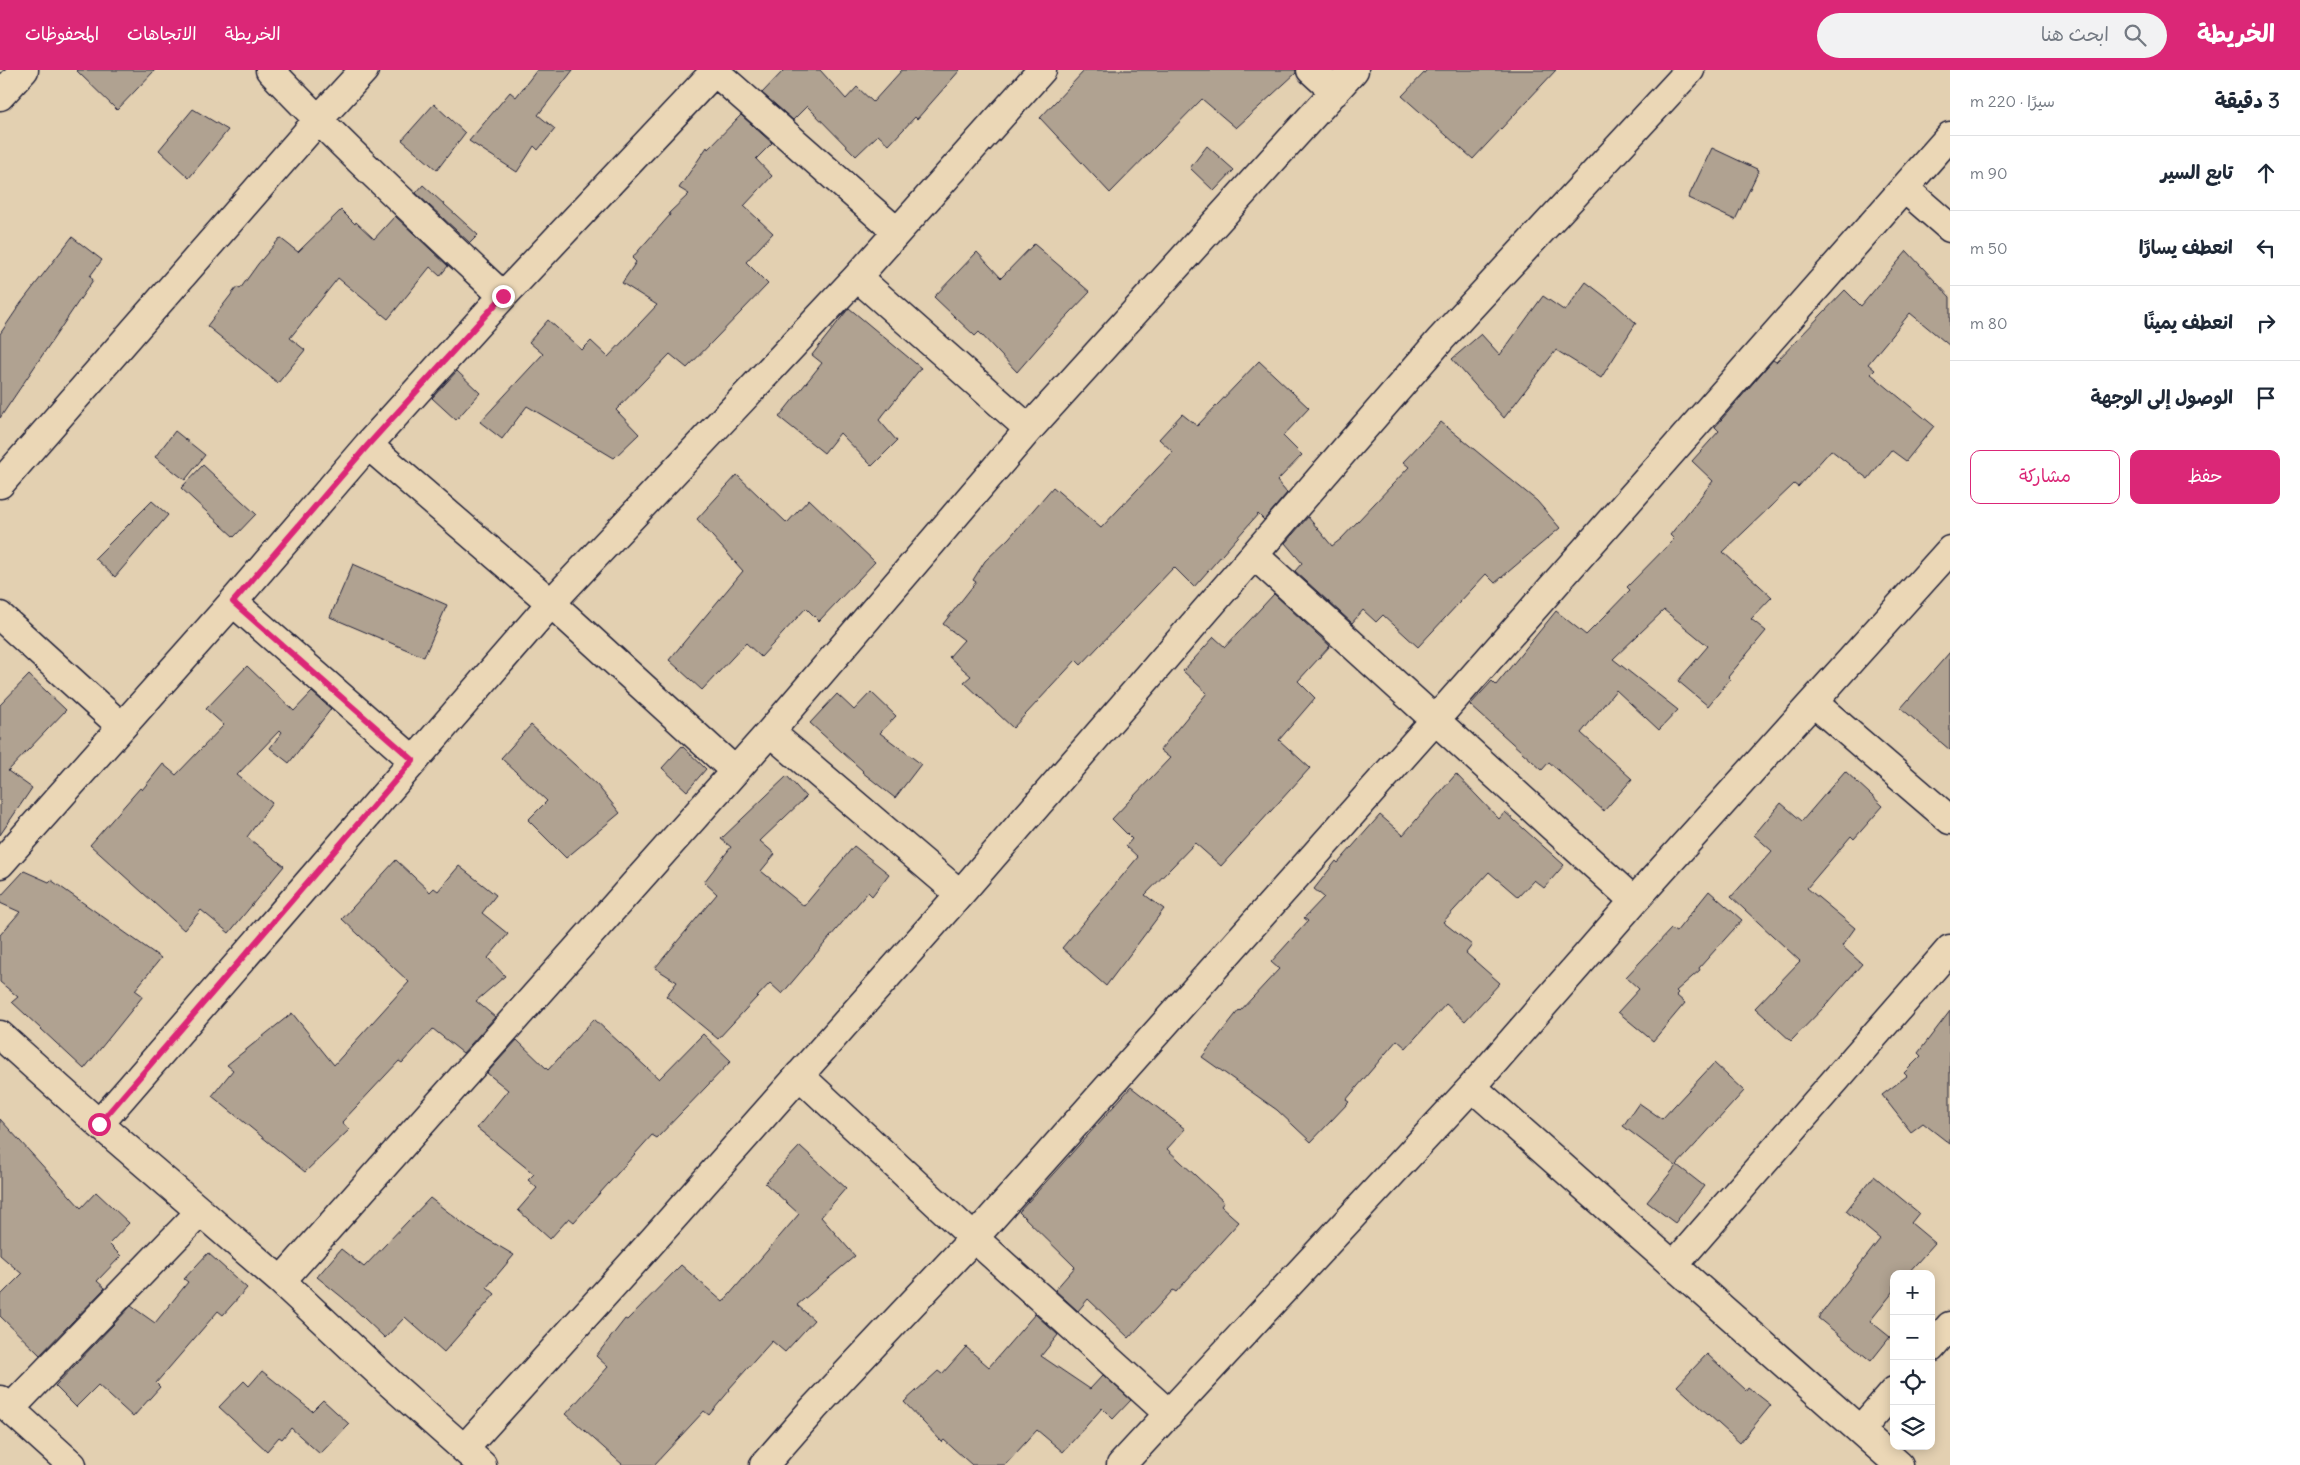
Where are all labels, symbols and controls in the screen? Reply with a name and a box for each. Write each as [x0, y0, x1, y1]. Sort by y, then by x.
search box [1817, 13, 2167, 58]
text: الخريطة [2197, 18, 2275, 48]
icon: search [2121, 21, 2149, 49]
text: المحفوظات [25, 22, 99, 45]
text: الاتجاهات [127, 22, 197, 45]
text: الخريطة [225, 22, 281, 45]
text: ابحث هنا [2041, 22, 2109, 46]
text: 3 دقيقة [2215, 87, 2280, 114]
text: سيرًا · 220 m [1970, 91, 2055, 111]
icon: ahead [2252, 159, 2280, 187]
text: تابع السير [2161, 160, 2233, 184]
text: 90 m [1970, 163, 2008, 183]
icon: left [2252, 234, 2280, 262]
text: انعطف يسارًا [2139, 235, 2233, 259]
text: 50 m [1970, 238, 2008, 258]
route end [492, 285, 515, 308]
icon: right [2252, 309, 2280, 337]
text: انعطف يمينًا [2144, 310, 2233, 334]
text: 80 m [1970, 313, 2008, 333]
icon: arrive [2252, 384, 2280, 412]
text: الوصول إلى الوجهة [2090, 385, 2233, 409]
button: مشاركة [1970, 450, 2120, 504]
button: حفظ [2130, 450, 2280, 504]
route start [88, 1113, 111, 1136]
map controls [1890, 1270, 1935, 1450]
button: + [1890, 1270, 1935, 1315]
button: − [1890, 1315, 1935, 1360]
button: locate [1890, 1360, 1935, 1405]
button: layers [1890, 1405, 1935, 1450]

